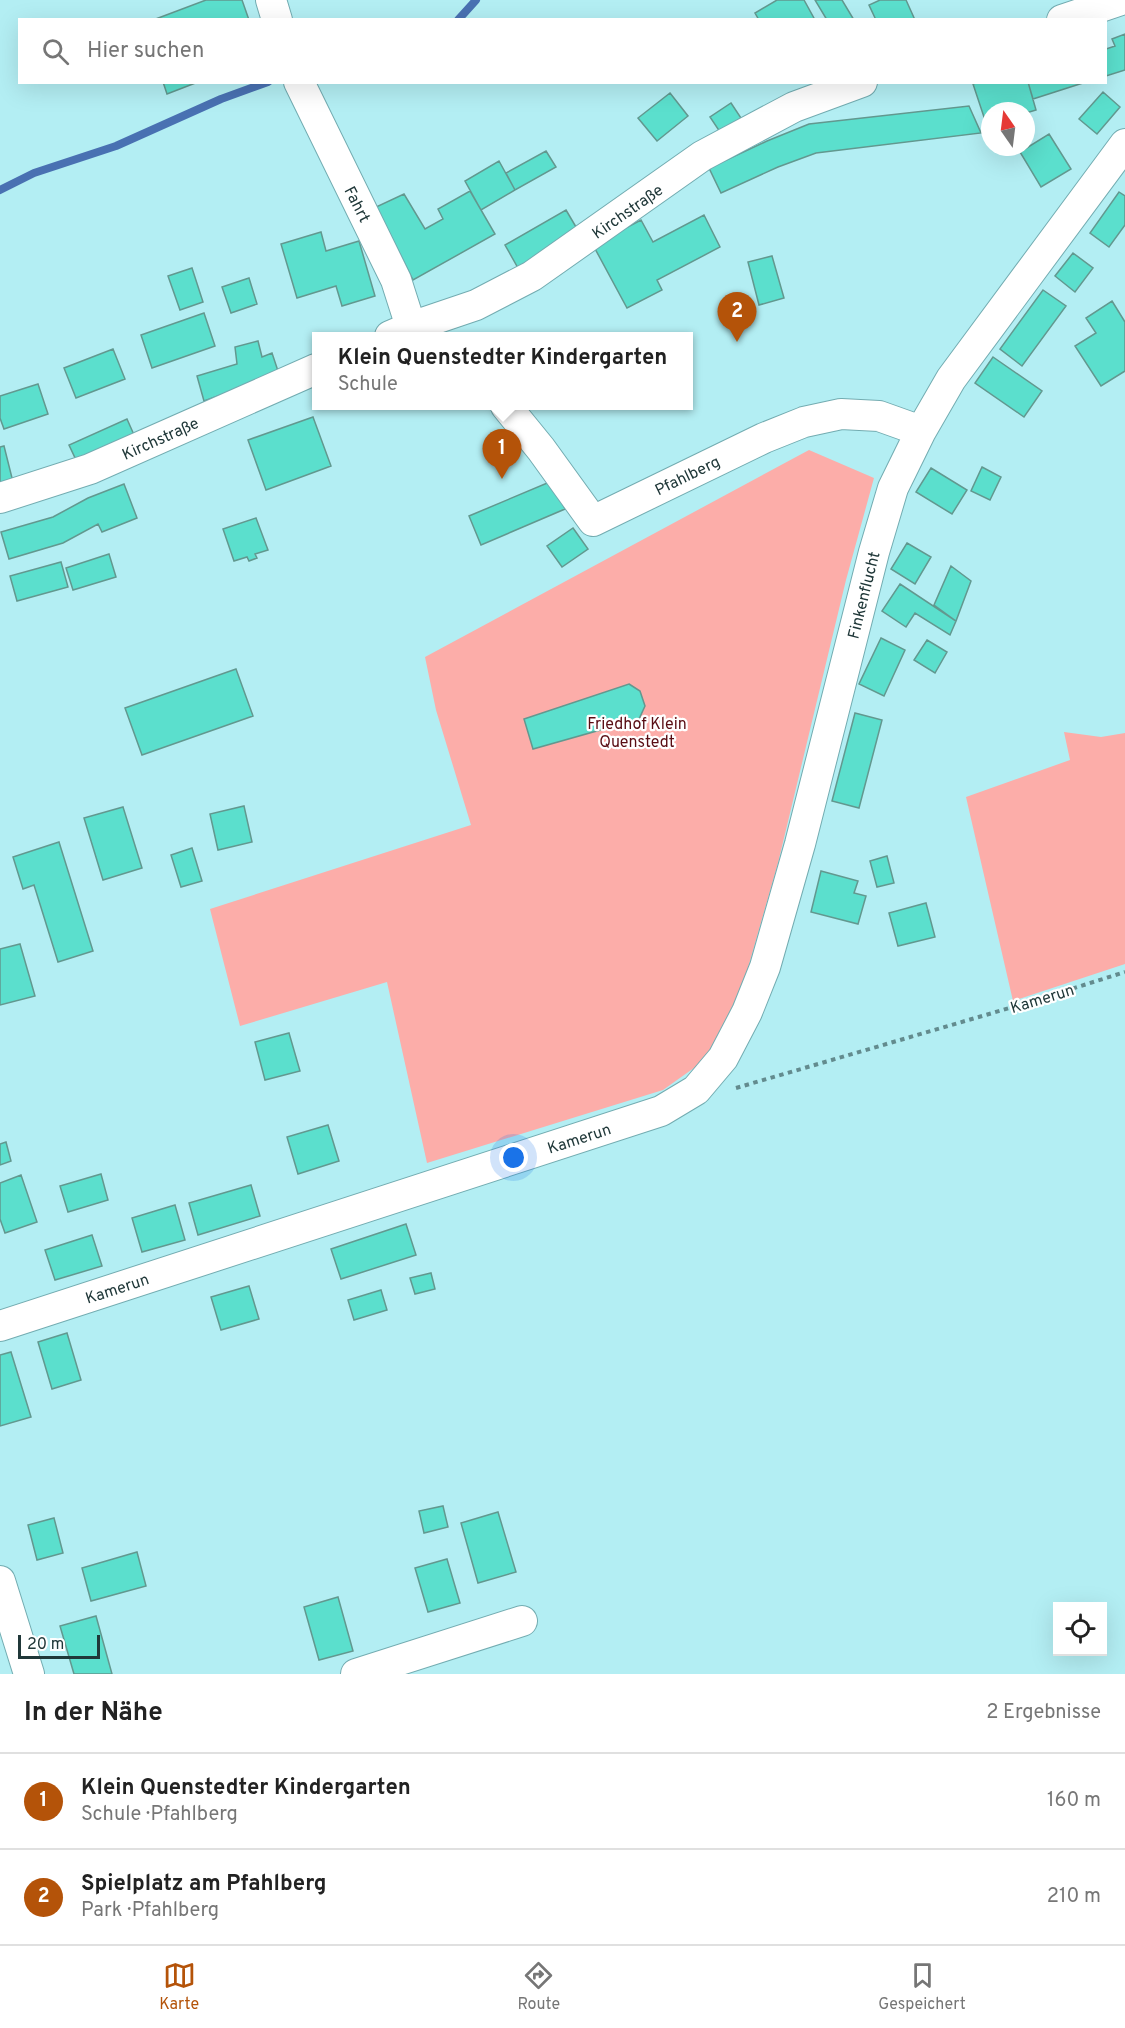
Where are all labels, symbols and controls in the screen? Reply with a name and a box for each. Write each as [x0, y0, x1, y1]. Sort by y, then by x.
search box [18, 18, 1107, 84]
icon: search [39, 35, 72, 68]
text: Hier suchen [87, 38, 204, 65]
north arrow [981, 102, 1035, 156]
street label: Kirchstraße [589, 181, 667, 244]
street label: Fahrt [339, 184, 374, 226]
pin: 2 [718, 292, 756, 342]
popup [312, 332, 693, 410]
text: Klein Quenstedter Kindergarten [338, 345, 667, 372]
text: Schule [338, 372, 398, 398]
street label: Kirchstraße [119, 414, 202, 466]
pin: 1 [482, 430, 522, 479]
street label: Pfahlberg [652, 452, 724, 501]
street label: Finkenflucht [844, 550, 885, 641]
park label: Friedhof Klein Quenstedt [587, 715, 687, 753]
street label: Kamerun [1008, 981, 1077, 1019]
street label: Kamerun [545, 1120, 614, 1160]
your location [499, 1143, 528, 1172]
street label: Kamerun [83, 1270, 152, 1310]
map controls [1053, 1602, 1107, 1656]
button: locate [1053, 1602, 1107, 1656]
scale bar [18, 1632, 100, 1660]
text: 20 m [27, 1635, 64, 1655]
text: In der Nähe [24, 1697, 163, 1730]
text: 2 Ergebnisse [986, 1700, 1101, 1726]
text: Klein Quenstedter Kindergarten [81, 1775, 411, 1802]
text: 1 [40, 1788, 48, 1814]
text: 160 m [1047, 1788, 1101, 1814]
text: Schule · Pfahlberg [81, 1802, 238, 1828]
text: Spielplatz am Pfahlberg [81, 1871, 326, 1898]
text: 2 [37, 1884, 50, 1910]
text: 210 m [1047, 1884, 1101, 1910]
text: Park · Pfahlberg [81, 1898, 219, 1924]
tab: Karte [159, 1959, 199, 2015]
tab: Route [517, 1959, 560, 2015]
tab: Gespeichert [878, 1959, 966, 2015]

